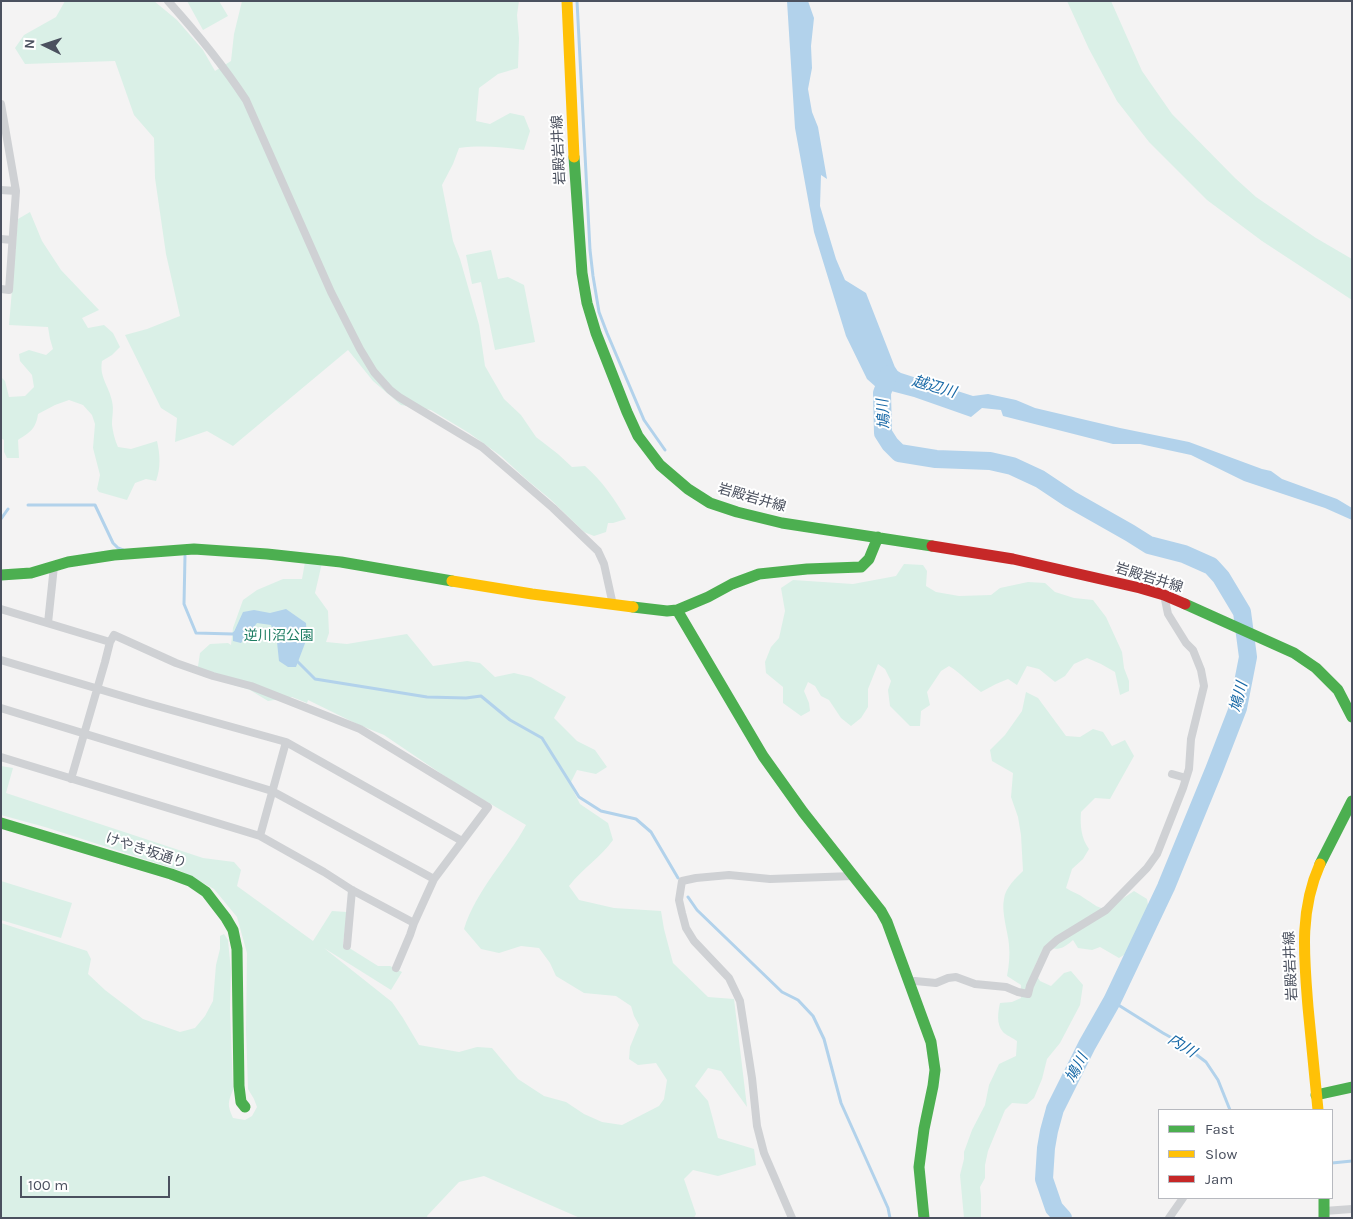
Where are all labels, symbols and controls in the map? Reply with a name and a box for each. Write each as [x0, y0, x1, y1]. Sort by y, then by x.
north arrow [20, 20, 70, 70]
text: N [21, 38, 38, 50]
street label: 岩殿岩井線 [549, 115, 569, 185]
water label: 越辺川 [910, 372, 958, 402]
water label: 鳩川 [874, 398, 894, 430]
street label: 岩殿岩井線 [716, 480, 788, 516]
street label: 岩殿岩井線 [1113, 560, 1185, 596]
park label: 逆川沼公園 [244, 628, 314, 644]
water label: 鳩川 [1227, 680, 1251, 714]
street label: けやき坂通り [103, 830, 189, 872]
street label: 岩殿岩井線 [1281, 931, 1301, 1001]
water label: 内川 [1165, 1030, 1199, 1062]
water label: 鳩川 [1062, 1051, 1092, 1085]
legend [1158, 1109, 1333, 1199]
text: Fast [1205, 1120, 1234, 1138]
text: Slow [1205, 1145, 1237, 1163]
scale bar [22, 1166, 172, 1198]
text: Jam [1205, 1170, 1233, 1188]
text: 100 m [28, 1176, 68, 1194]

